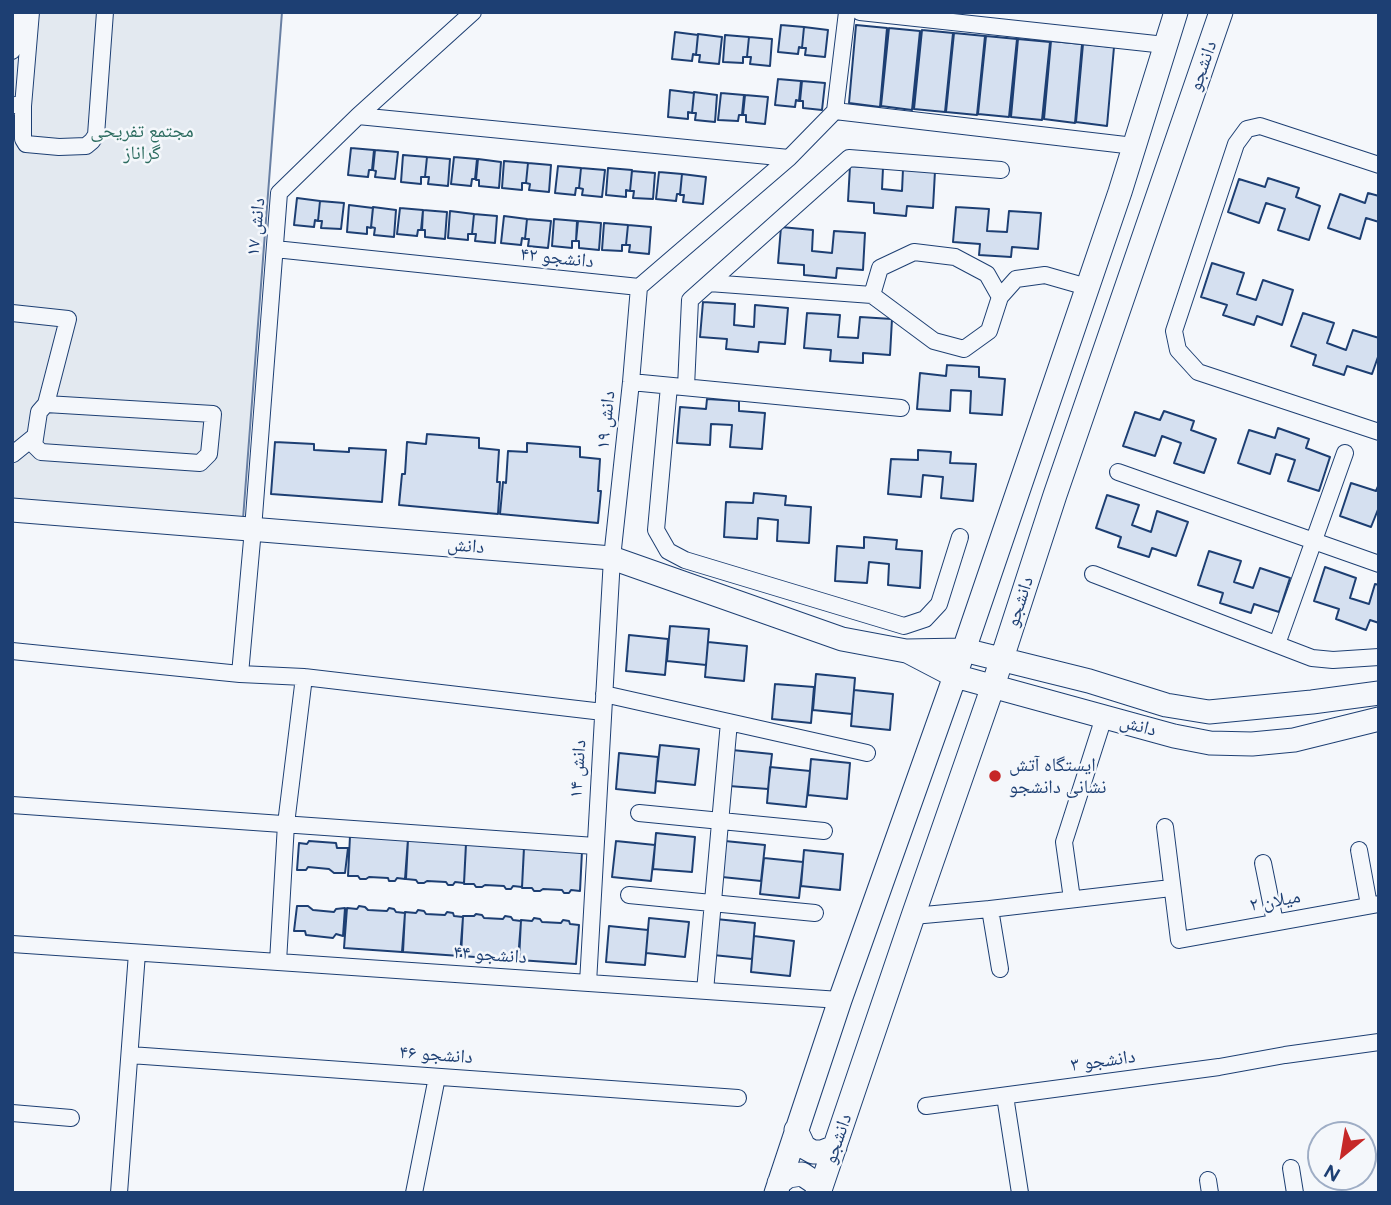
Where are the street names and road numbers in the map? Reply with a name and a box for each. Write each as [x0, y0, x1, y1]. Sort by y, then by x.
street label: دانشجو [1184, 38, 1222, 94]
street label: دانش ۱۷ [242, 197, 270, 257]
street label: دانشجو ۴۲ [519, 243, 595, 273]
street label: دانش ۱۹ [592, 390, 620, 450]
street label: دانش [447, 533, 485, 559]
street label: دانشجو [1001, 574, 1039, 630]
street label: دانش [1117, 710, 1159, 742]
street label: دانش ۱۴ [565, 739, 591, 799]
street label: میلان ۲ [1248, 885, 1302, 917]
street label: دانشجو ۴۴ [453, 941, 527, 969]
street label: دانشجو ۴۶ [399, 1041, 473, 1069]
street label: دانشجو ۳ [1069, 1045, 1137, 1077]
street label: دانشجو [819, 1111, 857, 1167]

